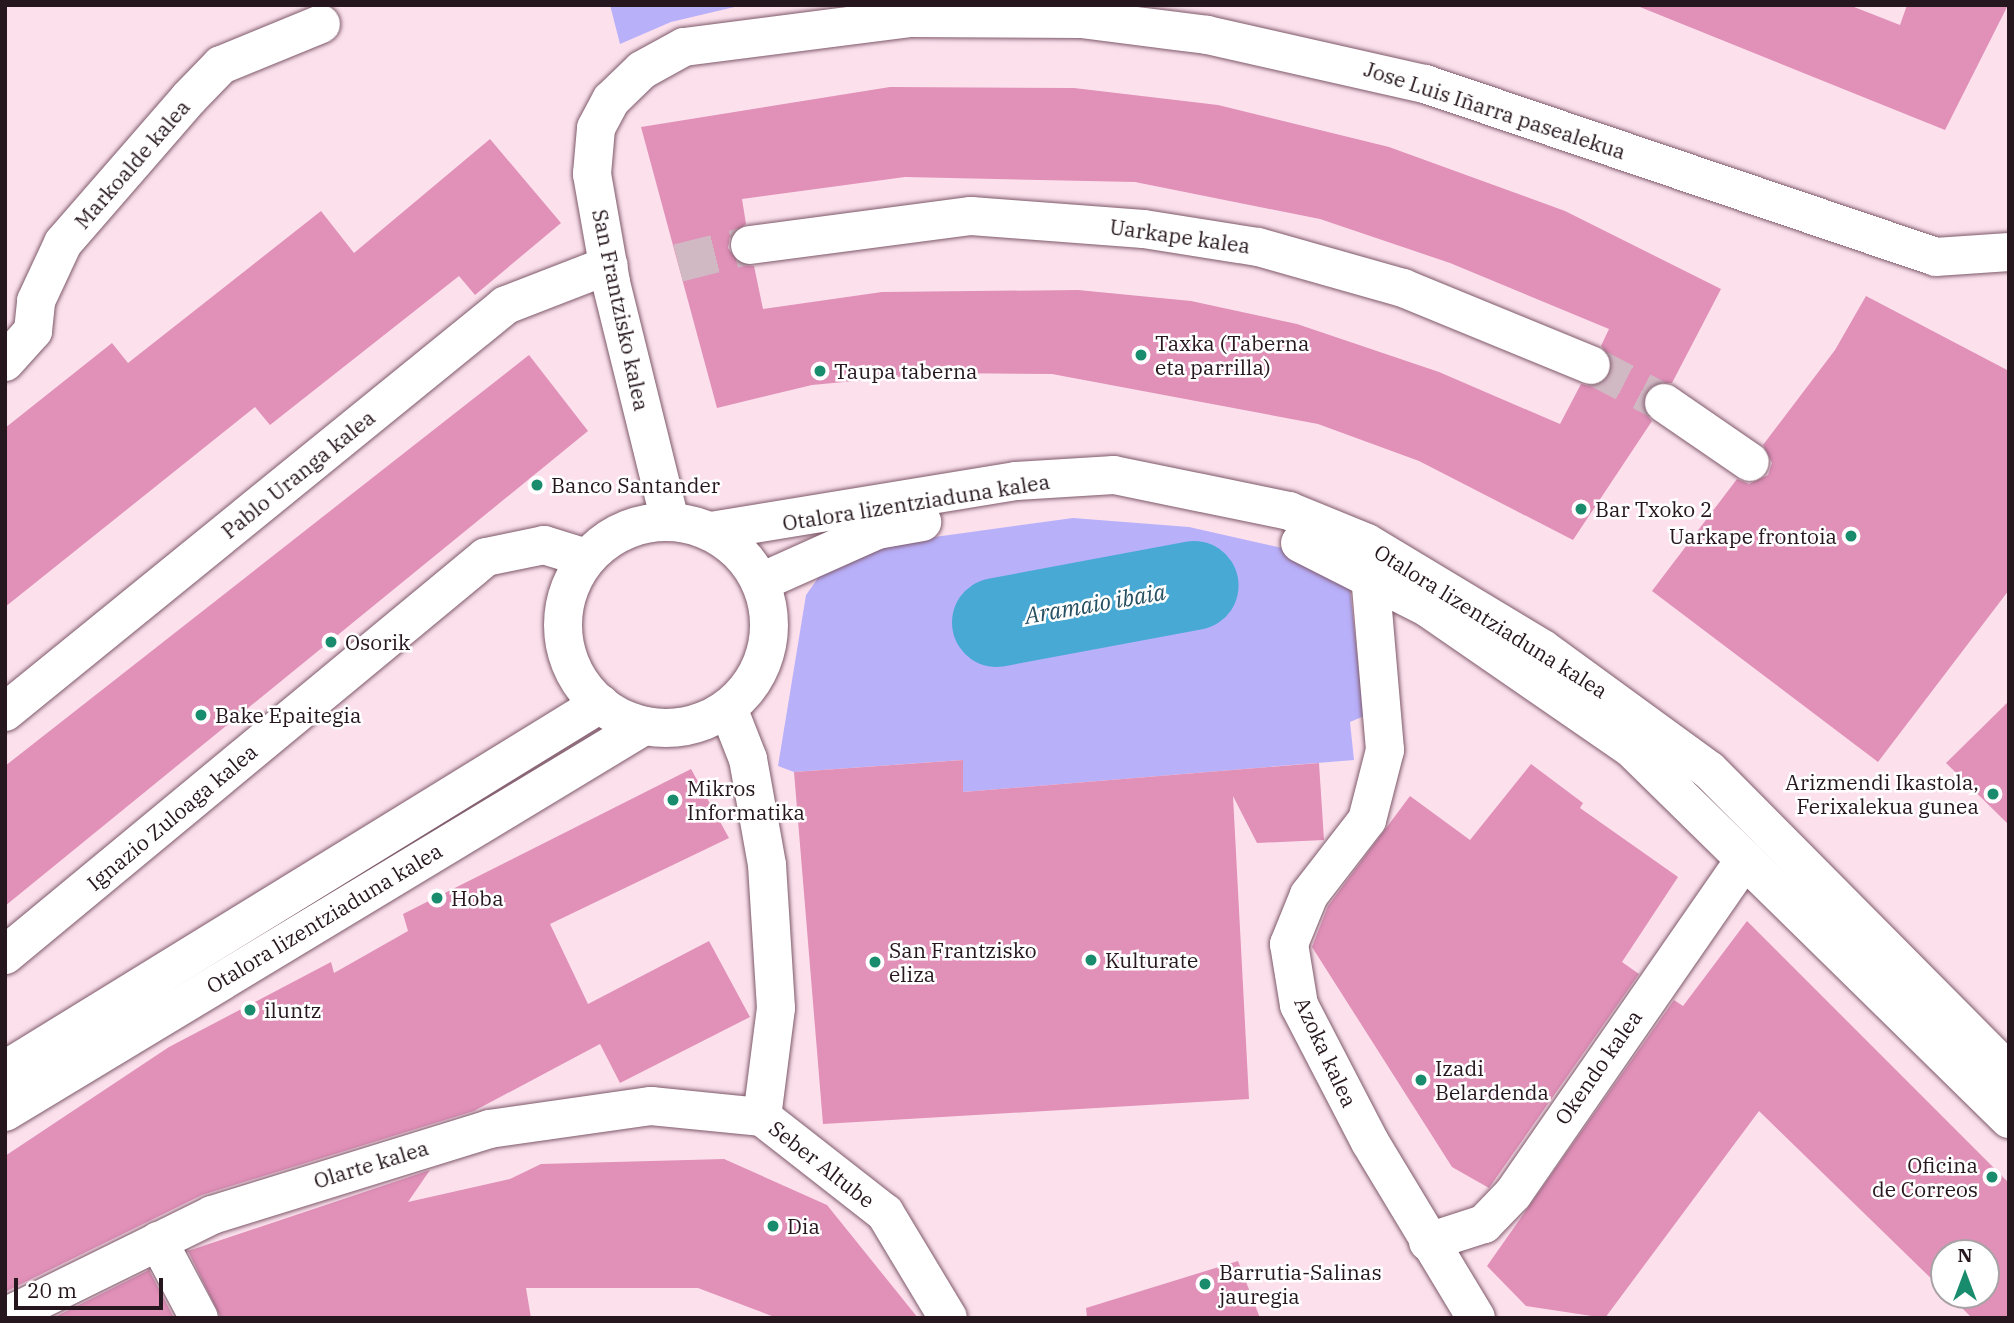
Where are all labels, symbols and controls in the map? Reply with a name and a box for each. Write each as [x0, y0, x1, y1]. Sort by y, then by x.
street label: Jose Luis Iñarra pasealekua [1361, 56, 1629, 164]
street label: Markoalde kalea [69, 94, 195, 234]
street label: San Frantzisko kalea [587, 207, 655, 413]
street label: Uarkape kalea [1108, 214, 1252, 258]
place label: Taxka (Taberna eta parrilla) [1155, 330, 1309, 380]
marker: Taxka (Taberna eta parrilla) [1133, 347, 1149, 363]
place label: Taupa taberna [834, 358, 978, 384]
marker: Taupa taberna [812, 363, 828, 379]
street label: Pablo Uranga kalea [216, 404, 380, 544]
street label: Otalora lizentziaduna kalea [780, 468, 1052, 536]
place label: Banco Santander [551, 472, 720, 498]
marker: Banco Santander [529, 477, 545, 493]
place label: Bar Txoko 2 [1595, 496, 1713, 522]
marker: Bar Txoko 2 [1573, 501, 1589, 517]
place label: Uarkape frontoia [1669, 523, 1837, 549]
marker: Uarkape frontoia [1843, 528, 1859, 544]
street label: Otalora lizentziaduna kalea [1370, 539, 1612, 703]
water label: Aramaio ibaia [1022, 577, 1168, 629]
place label: Osorik [345, 629, 410, 655]
marker: Osorik [323, 634, 339, 650]
place label: Bake Epaitegia [215, 702, 361, 728]
marker: Bake Epaitegia [193, 707, 209, 723]
street label: Ignazio Zuloaga kalea [82, 738, 262, 896]
place label: Arizmendi Ikastola, Ferixalekua gunea [1785, 769, 1979, 819]
place label: Mikros Informatika [687, 775, 805, 825]
marker: Arizmendi Ikastola, Ferixalekua gunea [1985, 786, 2001, 802]
marker: Mikros Informatika [665, 792, 681, 808]
street label: Otalora lizentziaduna kalea [202, 838, 446, 998]
place label: Hoba [451, 885, 504, 911]
marker: Hoba [429, 890, 445, 906]
place label: San Frantzisko eliza [889, 937, 1037, 987]
place label: Kulturate [1105, 947, 1198, 973]
marker: Kulturate [1083, 952, 1099, 968]
marker: San Frantzisko eliza [867, 954, 883, 970]
street label: Azoka kalea [1290, 993, 1362, 1111]
place label: iluntz [264, 997, 321, 1023]
marker: iluntz [242, 1002, 258, 1018]
street label: Okendo kalea [1549, 1005, 1647, 1129]
place label: Izadi Belardenda [1435, 1055, 1549, 1105]
marker: Izadi Belardenda [1413, 1072, 1429, 1088]
street label: Seber Altube [764, 1115, 880, 1213]
street label: Olarte kalea [311, 1135, 431, 1193]
place label: Oficina de Correos [1872, 1152, 1978, 1202]
marker: Oficina de Correos [1984, 1169, 2000, 1185]
place label: Dia [787, 1213, 820, 1239]
marker: Dia [765, 1218, 781, 1234]
north arrow [1930, 1239, 2000, 1309]
text: N [1957, 1243, 1973, 1267]
place label: Barrutia-Salinas jauregia [1219, 1259, 1382, 1309]
scale bar [18, 1264, 166, 1308]
text: 20 m [27, 1276, 77, 1304]
marker: Barrutia-Salinas jauregia [1197, 1276, 1213, 1292]

